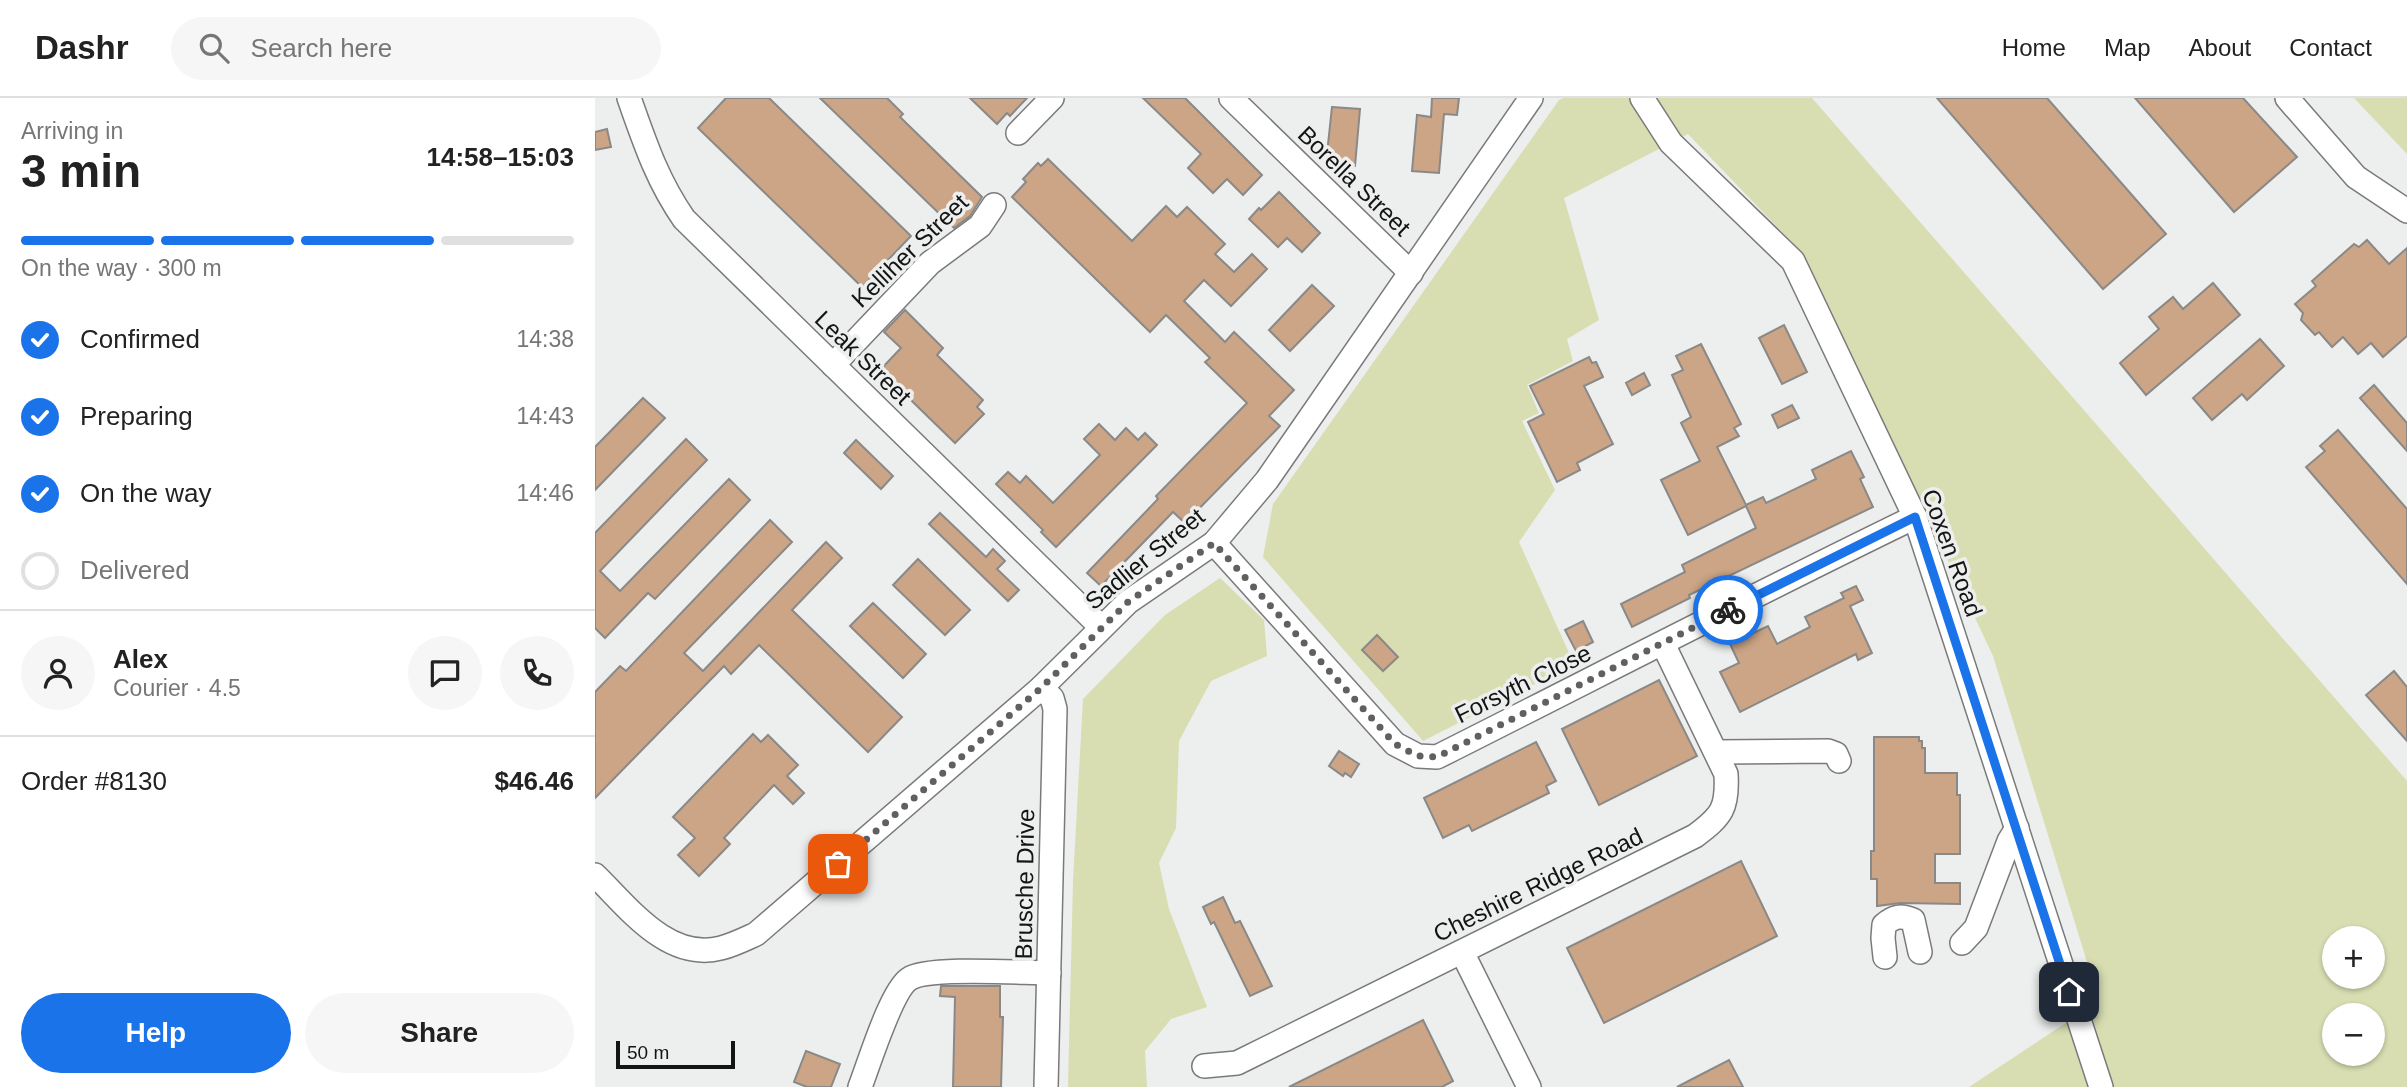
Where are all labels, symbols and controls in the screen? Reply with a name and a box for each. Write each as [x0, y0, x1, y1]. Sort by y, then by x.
search box [171, 17, 661, 80]
text: Dashr [35, 29, 129, 66]
icon: search [195, 29, 233, 67]
text: Search here [251, 33, 392, 63]
text: Home [2002, 34, 2066, 61]
text: Map [2104, 34, 2151, 61]
text: About [2189, 34, 2251, 61]
text: Contact [2289, 34, 2372, 61]
text: Arriving in [21, 118, 123, 144]
street label: Borella Street [1293, 120, 1416, 241]
text: 14:58–15:03 [427, 142, 574, 172]
text: 3 min [21, 145, 141, 197]
street label: Kelliher Street [846, 188, 973, 313]
text: On the way · 300 m [21, 255, 222, 281]
street label: Leak Street [810, 305, 917, 410]
icon: check [21, 321, 59, 359]
text: Confirmed [80, 324, 200, 354]
text: 14:38 [516, 326, 574, 352]
icon: check [21, 398, 59, 436]
text: Preparing [80, 401, 193, 431]
text: 14:43 [516, 403, 574, 429]
icon: check [21, 475, 59, 513]
text: On the way [80, 478, 212, 508]
text: 14:46 [516, 480, 574, 506]
street label: Coxen Road [1917, 486, 1988, 620]
street label: Sadlier Street [1080, 502, 1210, 615]
text: Delivered [80, 555, 190, 585]
courier [1693, 575, 1763, 645]
icon: bike [1709, 591, 1747, 629]
button: person [21, 636, 95, 710]
button: chat [408, 636, 482, 710]
button: phone [500, 636, 574, 710]
street label: Forsyth Close [1450, 639, 1595, 728]
text: Alex [113, 644, 168, 674]
text: Courier · 4.5 [113, 675, 241, 701]
text: Order #8130 [21, 766, 167, 796]
text: $46.46 [494, 766, 574, 796]
street label: Brusche Drive [1010, 808, 1039, 960]
street label: Cheshire Ridge Road [1429, 822, 1647, 947]
pin [808, 834, 868, 894]
icon: bag [819, 845, 857, 883]
map controls [2322, 926, 2385, 1066]
button: + [2322, 926, 2385, 989]
pin [2039, 962, 2099, 1022]
icon: home [2050, 973, 2088, 1011]
button: Help [21, 993, 291, 1073]
button: Share [305, 993, 574, 1073]
button: − [2322, 1003, 2385, 1066]
scale bar [616, 1038, 735, 1070]
text: 50 m [627, 1042, 669, 1063]

